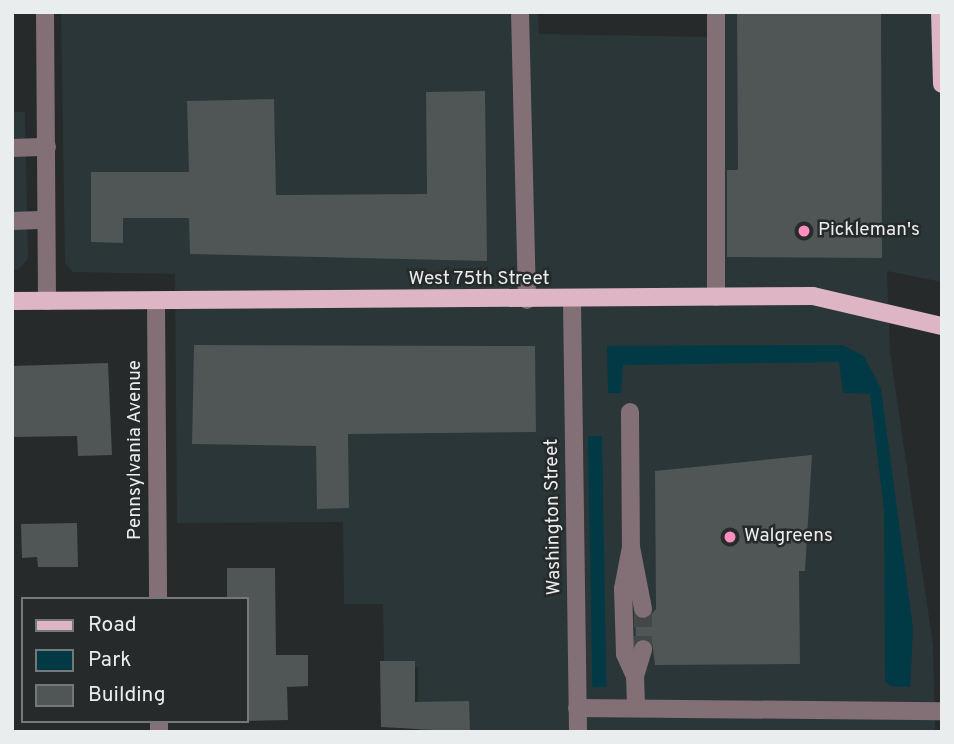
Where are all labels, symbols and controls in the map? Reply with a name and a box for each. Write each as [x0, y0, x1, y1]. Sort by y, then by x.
place label: Pickleman's [818, 220, 920, 242]
marker: Pickleman's [796, 223, 812, 239]
street label: West 75th Street [408, 269, 550, 291]
street label: Pennsylvania Avenue [125, 360, 147, 540]
street label: Washington Street [541, 439, 567, 595]
place label: Walgreens [744, 526, 833, 548]
marker: Walgreens [722, 529, 738, 545]
legend [21, 597, 248, 723]
text: Road [88, 612, 137, 639]
text: Park [88, 647, 131, 674]
text: Building [88, 682, 166, 709]

